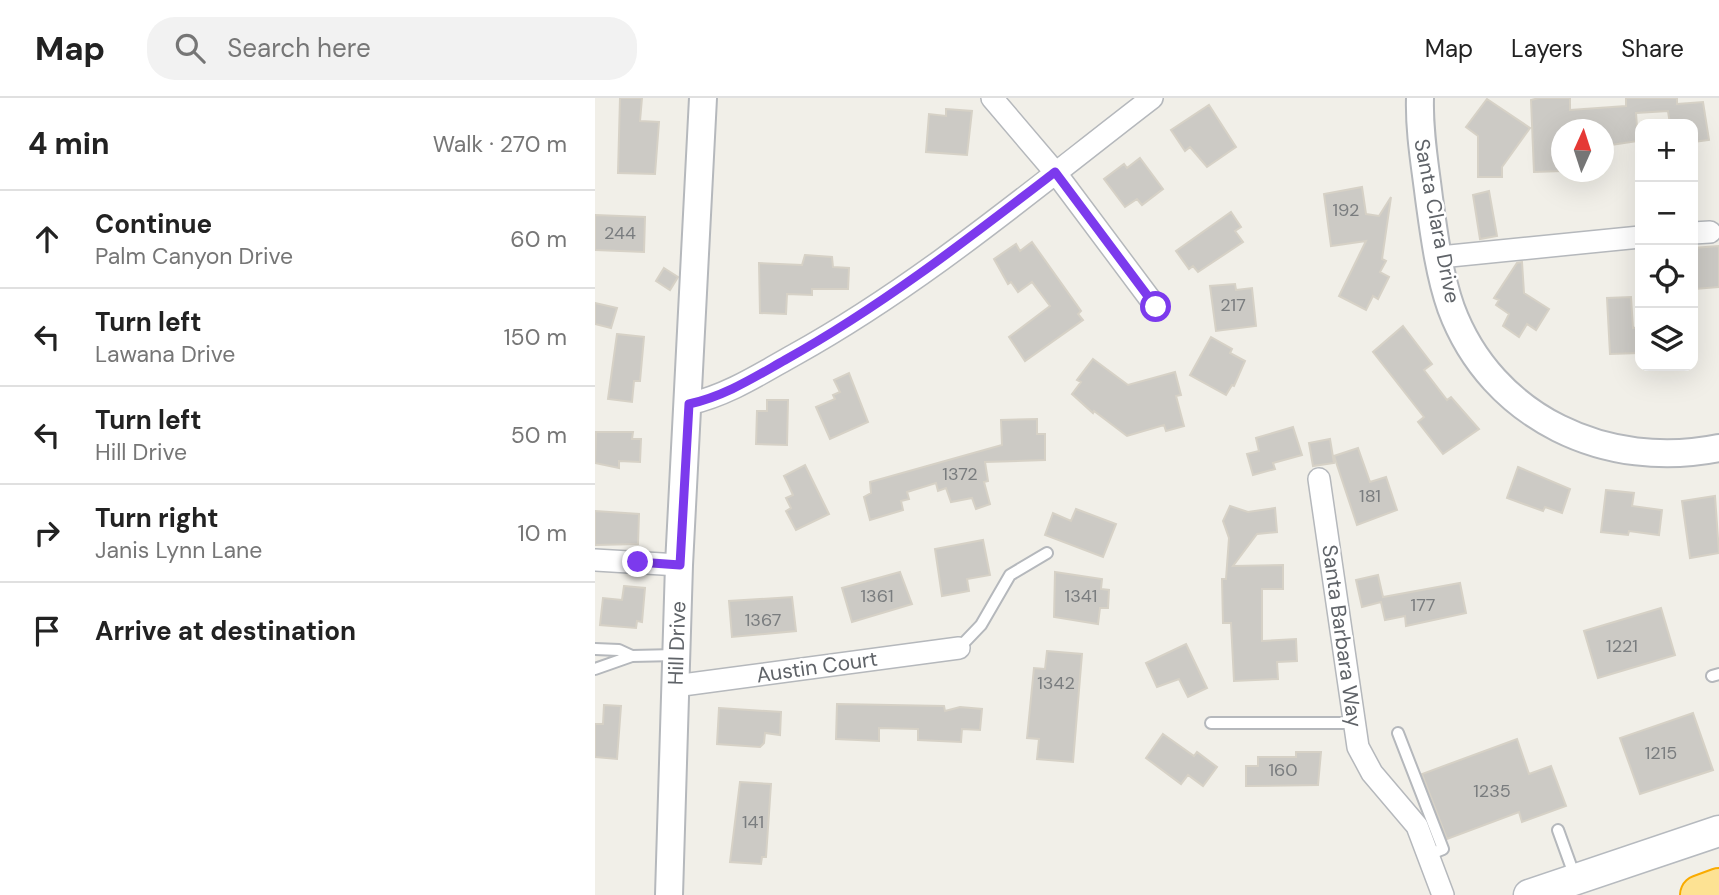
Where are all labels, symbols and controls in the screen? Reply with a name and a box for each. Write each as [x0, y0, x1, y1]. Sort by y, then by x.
search box [147, 17, 637, 80]
text: Map [35, 27, 105, 70]
icon: search [171, 29, 209, 67]
text: Search here [227, 31, 371, 65]
text: Map [1425, 33, 1473, 64]
text: Layers [1511, 33, 1583, 64]
text: Share [1621, 33, 1684, 64]
north arrow [1551, 119, 1614, 182]
map controls [1635, 119, 1698, 371]
button: + [1635, 119, 1698, 182]
text: 4 min [28, 124, 110, 163]
text: Walk · 270 m [433, 129, 567, 159]
street label: Santa Clara Drive [1407, 137, 1467, 305]
button: − [1635, 182, 1698, 245]
house number: 192 [1333, 198, 1359, 222]
text: Continue [95, 207, 212, 241]
icon: ahead [28, 220, 66, 258]
house number: 244 [604, 221, 636, 245]
text: 60 m [510, 224, 567, 254]
text: Palm Canyon Drive [95, 241, 293, 271]
button: locate [1635, 245, 1698, 308]
route start [1140, 291, 1171, 322]
house number: 217 [1220, 293, 1246, 317]
text: Turn left [95, 305, 202, 339]
button: layers [1635, 308, 1698, 371]
icon: left [28, 318, 66, 356]
text: 150 m [503, 322, 567, 352]
text: Lawana Drive [95, 339, 235, 369]
text: Turn left [95, 403, 202, 437]
icon: left [28, 416, 66, 454]
text: 50 m [511, 420, 567, 450]
text: Hill Drive [95, 437, 187, 467]
house number: 1372 [942, 462, 978, 486]
house number: 181 [1359, 484, 1381, 508]
text: Turn right [95, 501, 219, 535]
icon: right [28, 514, 66, 552]
text: 10 m [517, 518, 567, 548]
text: Janis Lynn Lane [95, 535, 262, 565]
street label: Santa Barbara Way [1315, 543, 1369, 729]
route end [622, 546, 653, 577]
house number: 1361 [860, 584, 894, 608]
house number: 1341 [1065, 584, 1097, 608]
house number: 177 [1411, 593, 1435, 617]
street label: Hill Drive [662, 600, 692, 685]
house number: 1367 [745, 608, 781, 632]
icon: arrive [28, 612, 66, 650]
text: Arrive at destination [95, 614, 356, 648]
house number: 1221 [1606, 634, 1638, 658]
street label: Austin Court [754, 645, 880, 689]
house number: 1342 [1037, 671, 1075, 695]
house number: 1215 [1645, 741, 1677, 765]
house number: 160 [1268, 758, 1298, 782]
house number: 1235 [1473, 779, 1511, 803]
house number: 141 [742, 810, 764, 834]

